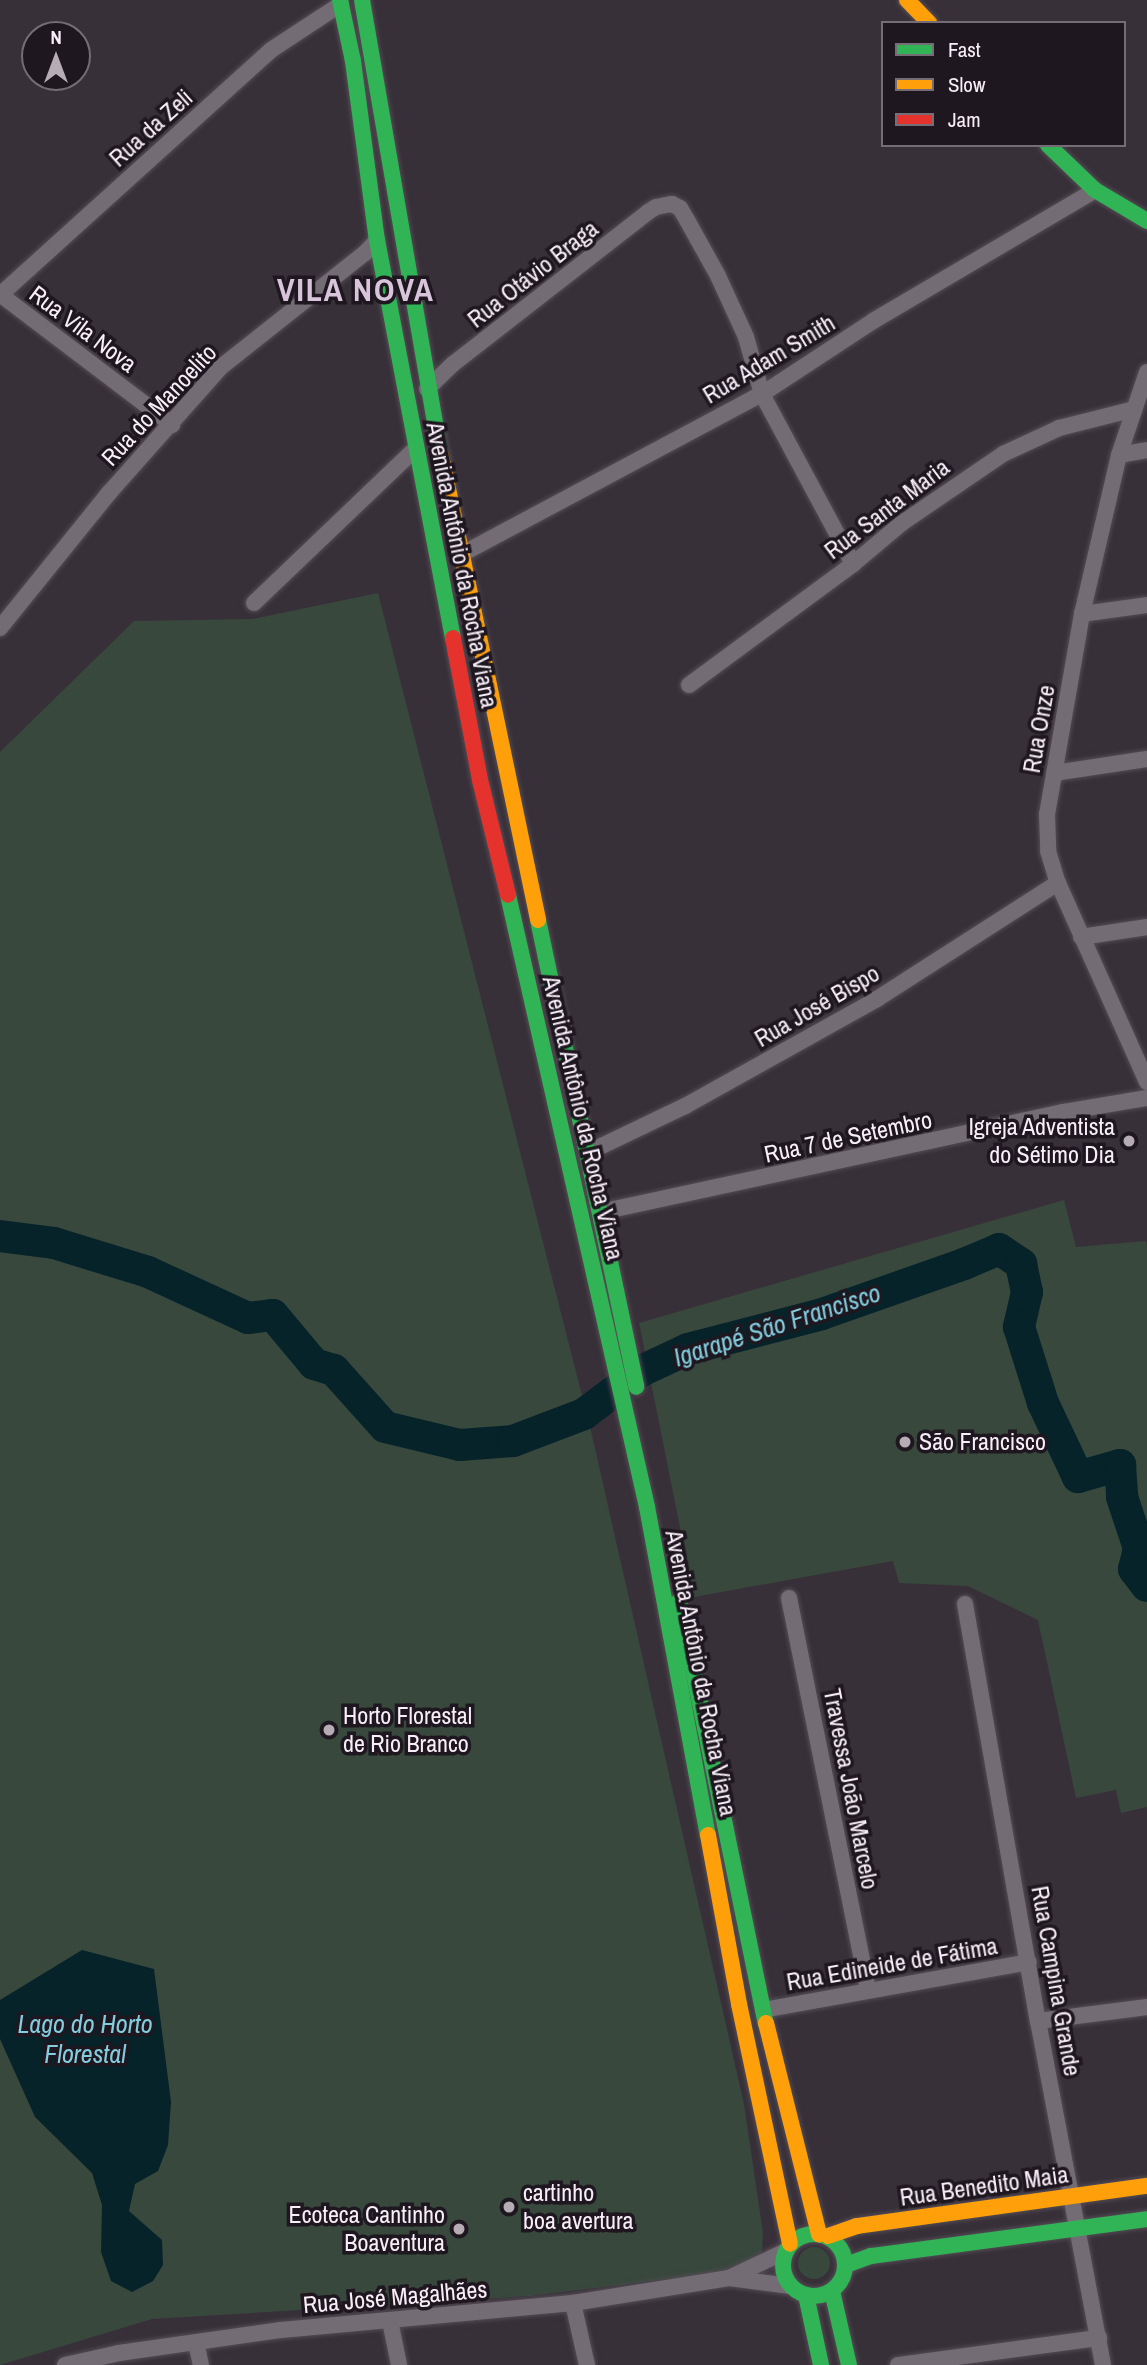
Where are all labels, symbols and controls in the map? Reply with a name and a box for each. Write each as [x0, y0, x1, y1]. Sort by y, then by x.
north arrow [21, 21, 91, 91]
legend [881, 21, 1126, 147]
text: N [50, 24, 62, 50]
text: Fast [948, 35, 981, 64]
text: Slow [948, 70, 985, 99]
street label: Rua da Zeli [104, 83, 198, 173]
text: Jam [948, 105, 981, 134]
street label: Rua Otávio Braga [462, 214, 604, 334]
district label: VILA NOVA [278, 271, 434, 309]
street label: Rua Vila Nova [24, 279, 142, 379]
street label: Rua Adam Smith [697, 308, 841, 410]
street label: Rua do Manoelito [95, 338, 223, 472]
street label: Avenida Antônio da Rocha Viana [420, 419, 504, 711]
street label: Rua Santa Maria [819, 453, 955, 565]
street label: Rua Onze [1017, 683, 1061, 775]
street label: Rua José Bispo [750, 959, 884, 1053]
street label: Avenida Antônio da Rocha Viana [536, 973, 630, 1263]
street label: Rua 7 de Setembro [762, 1105, 934, 1169]
place label: Igreja Adventista do Sétimo Dia [967, 1113, 1115, 1169]
marker: Igreja Adventista do Sétimo Dia [1121, 1133, 1137, 1149]
water label: Igarapé São Francisco [670, 1277, 884, 1373]
place label: São Francisco [919, 1428, 1046, 1456]
marker: São Francisco [897, 1434, 913, 1450]
street label: Avenida Antônio da Rocha Viana [659, 1527, 743, 1819]
street label: Travessa João Marcelo [817, 1686, 885, 1892]
place label: Horto Florestal de Rio Branco [343, 1702, 472, 1758]
marker: Horto Florestal de Rio Branco [321, 1722, 337, 1738]
street label: Rua Campina Grande [1025, 1884, 1087, 2078]
street label: Rua Edineide de Fátima [784, 1931, 1000, 1997]
water label: Lago do Horto Florestal [17, 2008, 153, 2070]
street label: Rua Benedito Maia [898, 2160, 1070, 2212]
place label: cartinho boa avertura [523, 2179, 633, 2235]
marker: cartinho boa avertura [501, 2199, 517, 2215]
place label: Ecoteca Cantinho Boaventura [289, 2201, 445, 2257]
marker: Ecoteca Cantinho Boaventura [451, 2221, 467, 2237]
street label: Rua José Magalhães [302, 2275, 488, 2319]

